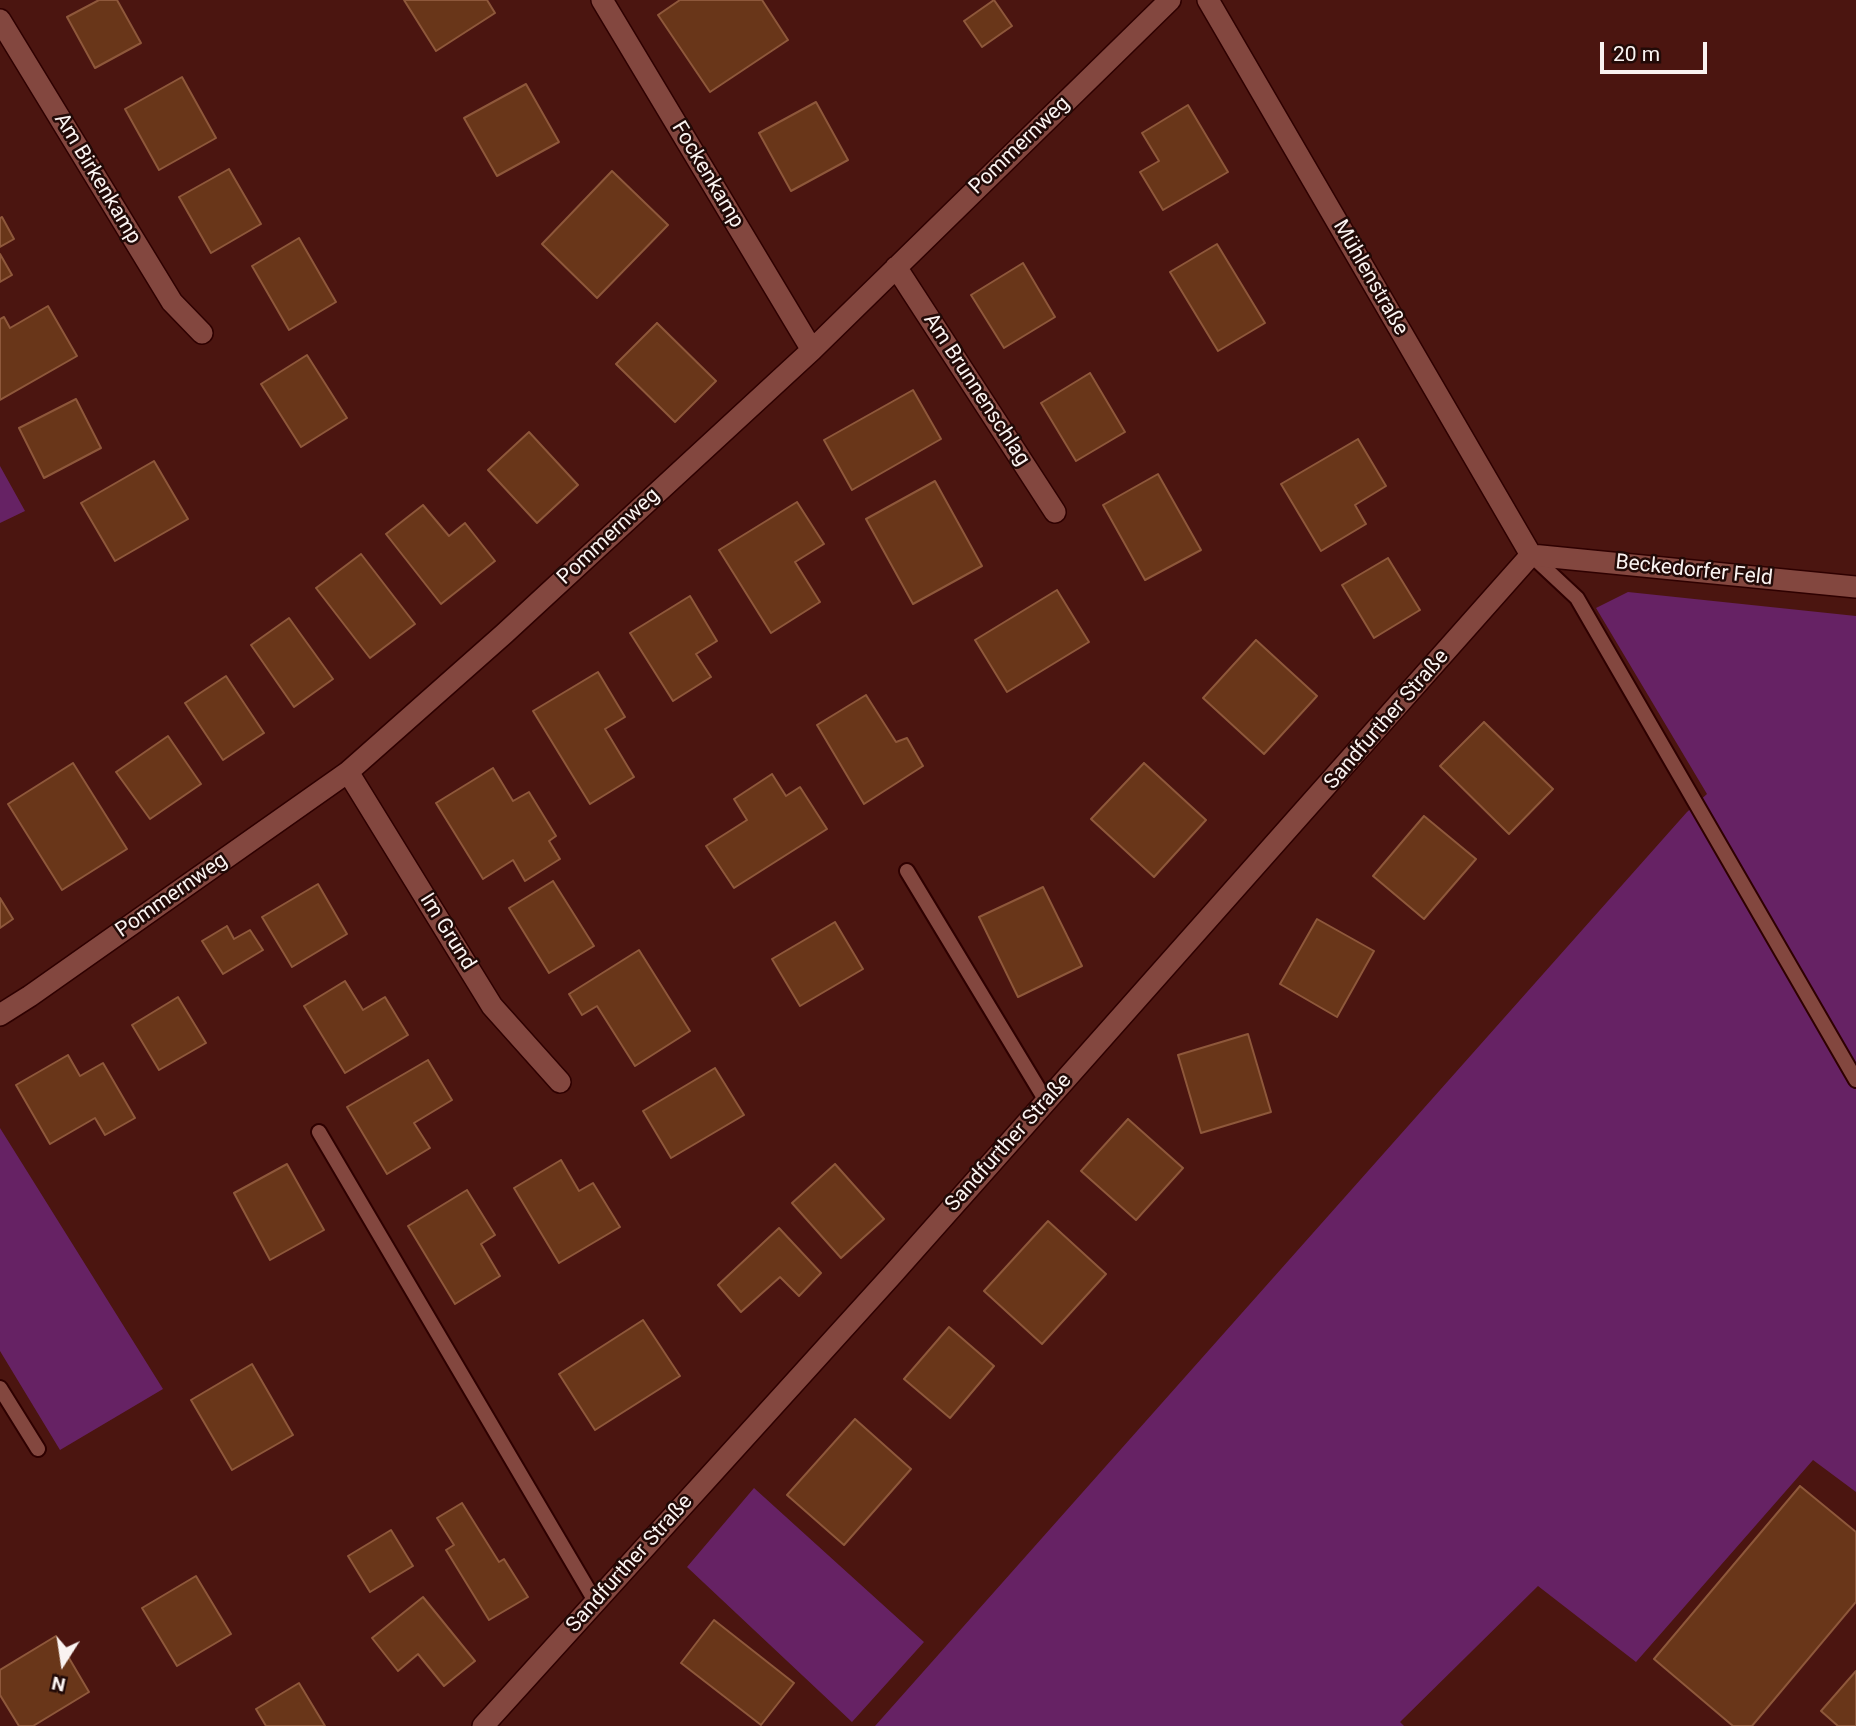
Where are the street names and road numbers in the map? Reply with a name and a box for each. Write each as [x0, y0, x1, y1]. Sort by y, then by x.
street label: Pommernweg [964, 92, 1076, 200]
street label: Am Birkenkamp [48, 109, 146, 249]
street label: Fockenkamp [665, 117, 749, 233]
street label: Mühlenstraße [1327, 216, 1413, 340]
street label: Am Brunnenschlag [917, 309, 1035, 471]
street label: Pommernweg [553, 483, 665, 591]
street label: Beckedorfer Feld [1614, 550, 1774, 592]
street label: Sandfurther Straße [1319, 645, 1455, 795]
street label: Pommernweg [111, 848, 233, 944]
street label: Im Grund [414, 889, 480, 975]
street label: Sandfurther Straße [940, 1069, 1078, 1217]
street label: Sandfurther Straße [561, 1490, 699, 1638]

